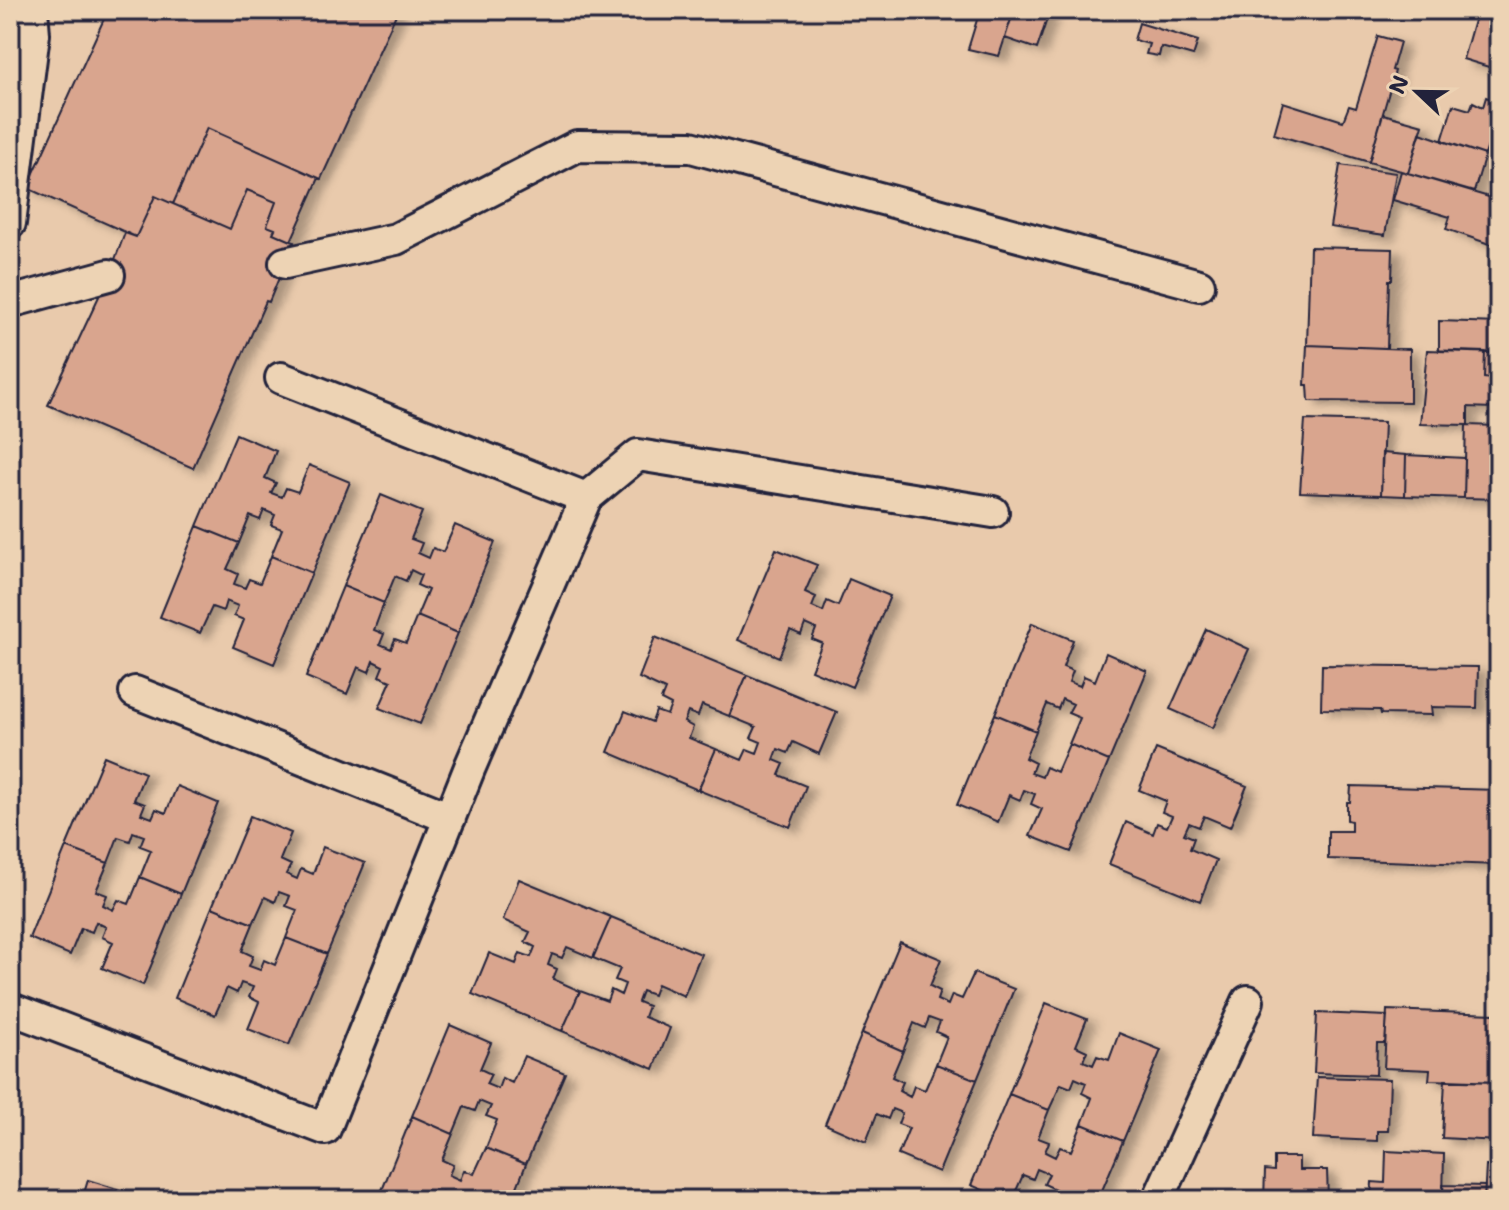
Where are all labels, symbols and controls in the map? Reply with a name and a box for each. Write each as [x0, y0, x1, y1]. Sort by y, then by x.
north arrow [1377, 52, 1457, 132]
text: N [1382, 71, 1416, 98]

